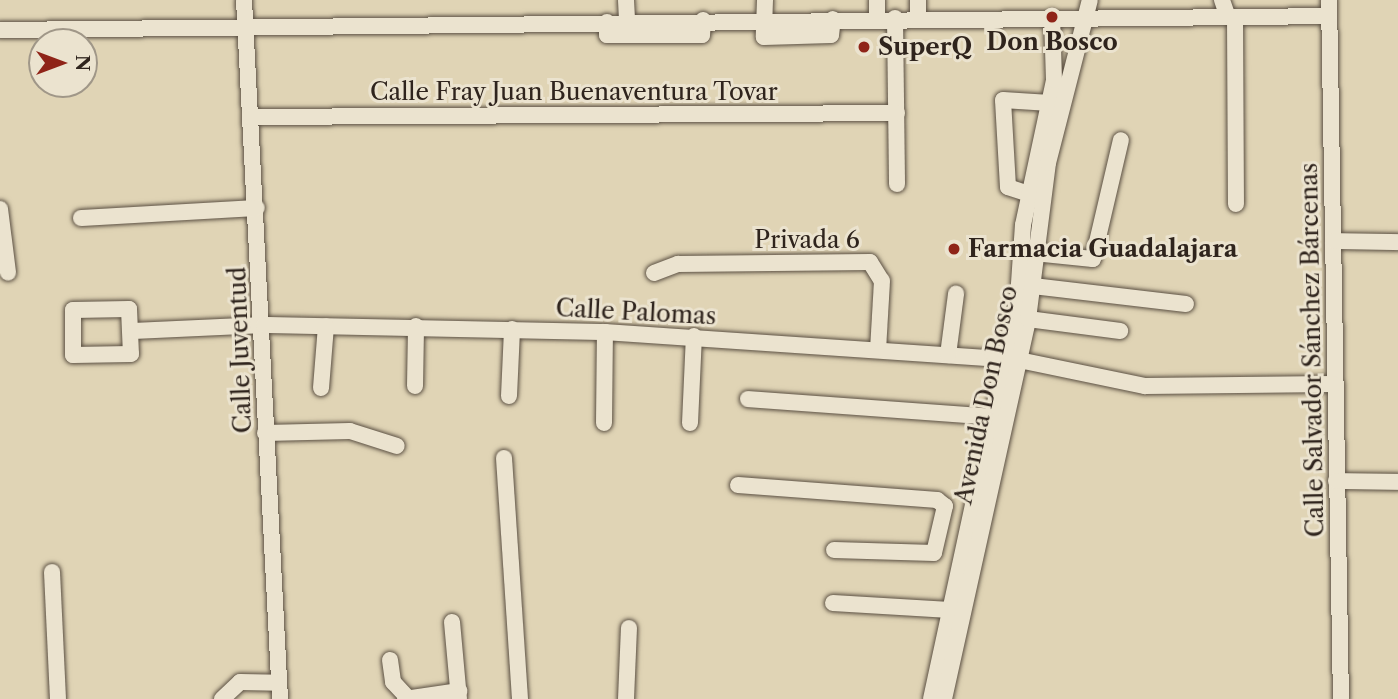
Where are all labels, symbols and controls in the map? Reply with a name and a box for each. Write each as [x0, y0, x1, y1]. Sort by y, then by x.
marker: Don Bosco [1044, 9, 1060, 25]
north arrow [28, 28, 98, 98]
place label: Don Bosco [986, 28, 1118, 56]
place label: SuperQ [878, 33, 972, 61]
marker: SuperQ [856, 39, 872, 55]
text: N [71, 55, 94, 71]
street label: Calle Fray Juan Buenaventura Tovar [369, 78, 779, 106]
street label: Calle Salvador Sánchez Bárcenas [1294, 162, 1330, 538]
street label: Privada 6 [754, 226, 860, 254]
place label: Farmacia Guadalajara [968, 235, 1238, 263]
marker: Farmacia Guadalajara [946, 241, 962, 257]
street label: Calle Juventud [223, 266, 257, 434]
street label: Avenida Don Bosco [949, 283, 1023, 507]
street label: Calle Palomas [555, 293, 717, 331]

